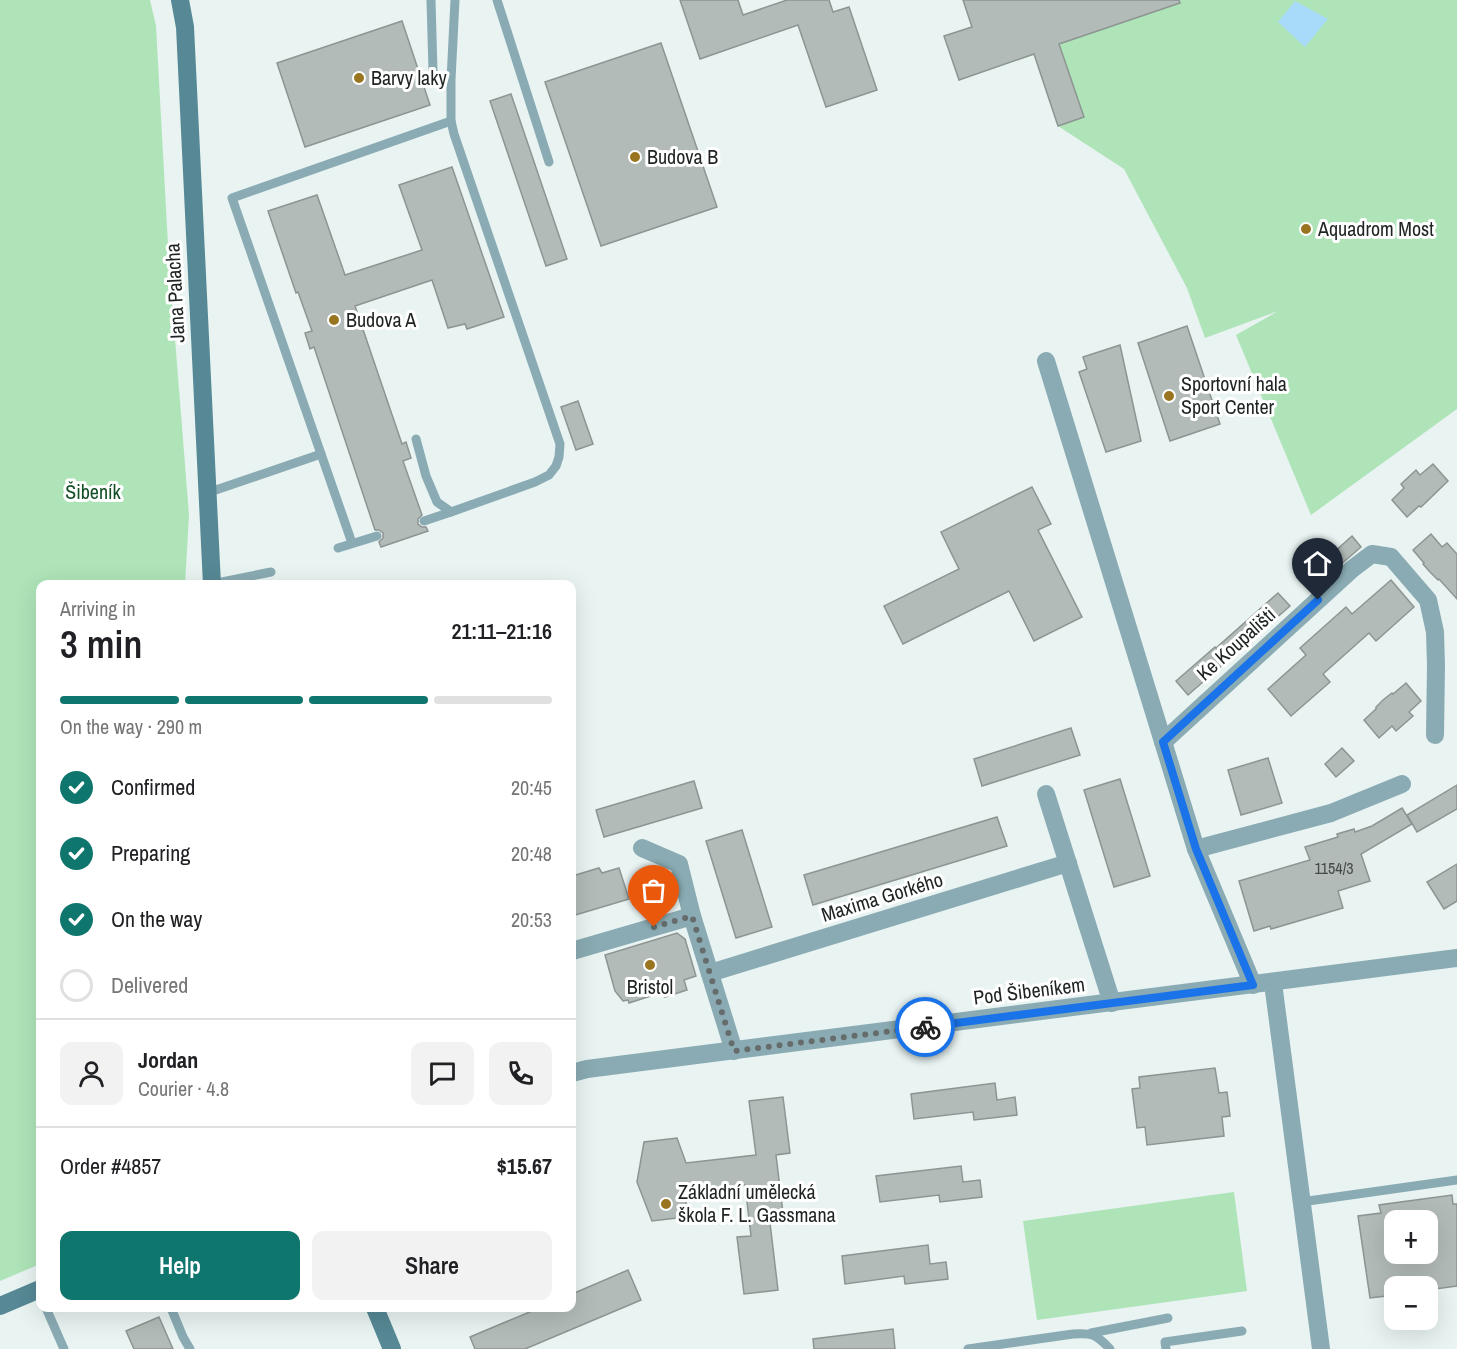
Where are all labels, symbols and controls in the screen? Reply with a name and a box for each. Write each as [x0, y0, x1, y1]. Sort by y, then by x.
place label: Barvy laky [371, 64, 447, 91]
marker: Barvy laky [352, 71, 366, 85]
place label: Budova B [647, 143, 718, 170]
marker: Budova B [628, 150, 642, 164]
place label: Aquadrom Most [1317, 215, 1434, 242]
marker: Aquadrom Most [1299, 222, 1313, 236]
street label: Jana Palacha [158, 243, 191, 343]
place label: Budova A [346, 306, 416, 333]
marker: Budova A [327, 313, 341, 327]
place label: Sportovní hala Sport Center [1181, 370, 1287, 420]
marker: Sportovní hala Sport Center [1162, 389, 1176, 403]
park label: Šibeník [65, 478, 122, 505]
pin [1292, 538, 1343, 600]
icon: home [1301, 547, 1334, 580]
text: Arriving in [60, 595, 136, 622]
street label: Ke Koupališti [1190, 601, 1281, 686]
text: 21:11–21:16 [451, 616, 552, 646]
text: 3 min [60, 618, 142, 670]
text: On the way · 290 m [60, 713, 202, 740]
icon: check [60, 771, 93, 804]
text: Confirmed [111, 772, 195, 802]
text: 20:45 [511, 774, 552, 801]
icon: check [60, 837, 93, 870]
text: Preparing [111, 838, 190, 868]
text: 20:48 [511, 840, 552, 867]
house number: 1154/3 [1314, 857, 1354, 879]
pin [628, 865, 679, 927]
street label: Maxima Gorkého [818, 865, 946, 928]
icon: bag [637, 874, 670, 907]
icon: check [60, 903, 93, 936]
text: On the way [111, 904, 202, 934]
text: 20:53 [511, 906, 552, 933]
marker: Bristol [643, 958, 657, 972]
text: Delivered [111, 970, 188, 1000]
street label: Pod Šibeníkem [972, 970, 1086, 1011]
place label: Bristol [627, 973, 673, 1000]
courier [895, 997, 955, 1057]
icon: bike [909, 1011, 942, 1044]
button: person [60, 1042, 123, 1105]
button: chat [411, 1042, 474, 1105]
button: phone [489, 1042, 552, 1105]
text: Jordan [138, 1045, 198, 1075]
text: Courier · 4.8 [138, 1075, 229, 1102]
text: Order #4857 [60, 1151, 161, 1181]
text: $15.67 [497, 1151, 552, 1181]
place label: Základní umělecká škola F. L. Gassmana [678, 1178, 836, 1228]
marker: Základní umělecká škola F. L. Gassmana [659, 1197, 673, 1211]
map controls [1384, 1210, 1438, 1330]
button: + [1384, 1210, 1438, 1264]
button: Help [60, 1231, 300, 1300]
button: Share [312, 1231, 552, 1300]
button: − [1384, 1276, 1438, 1330]

